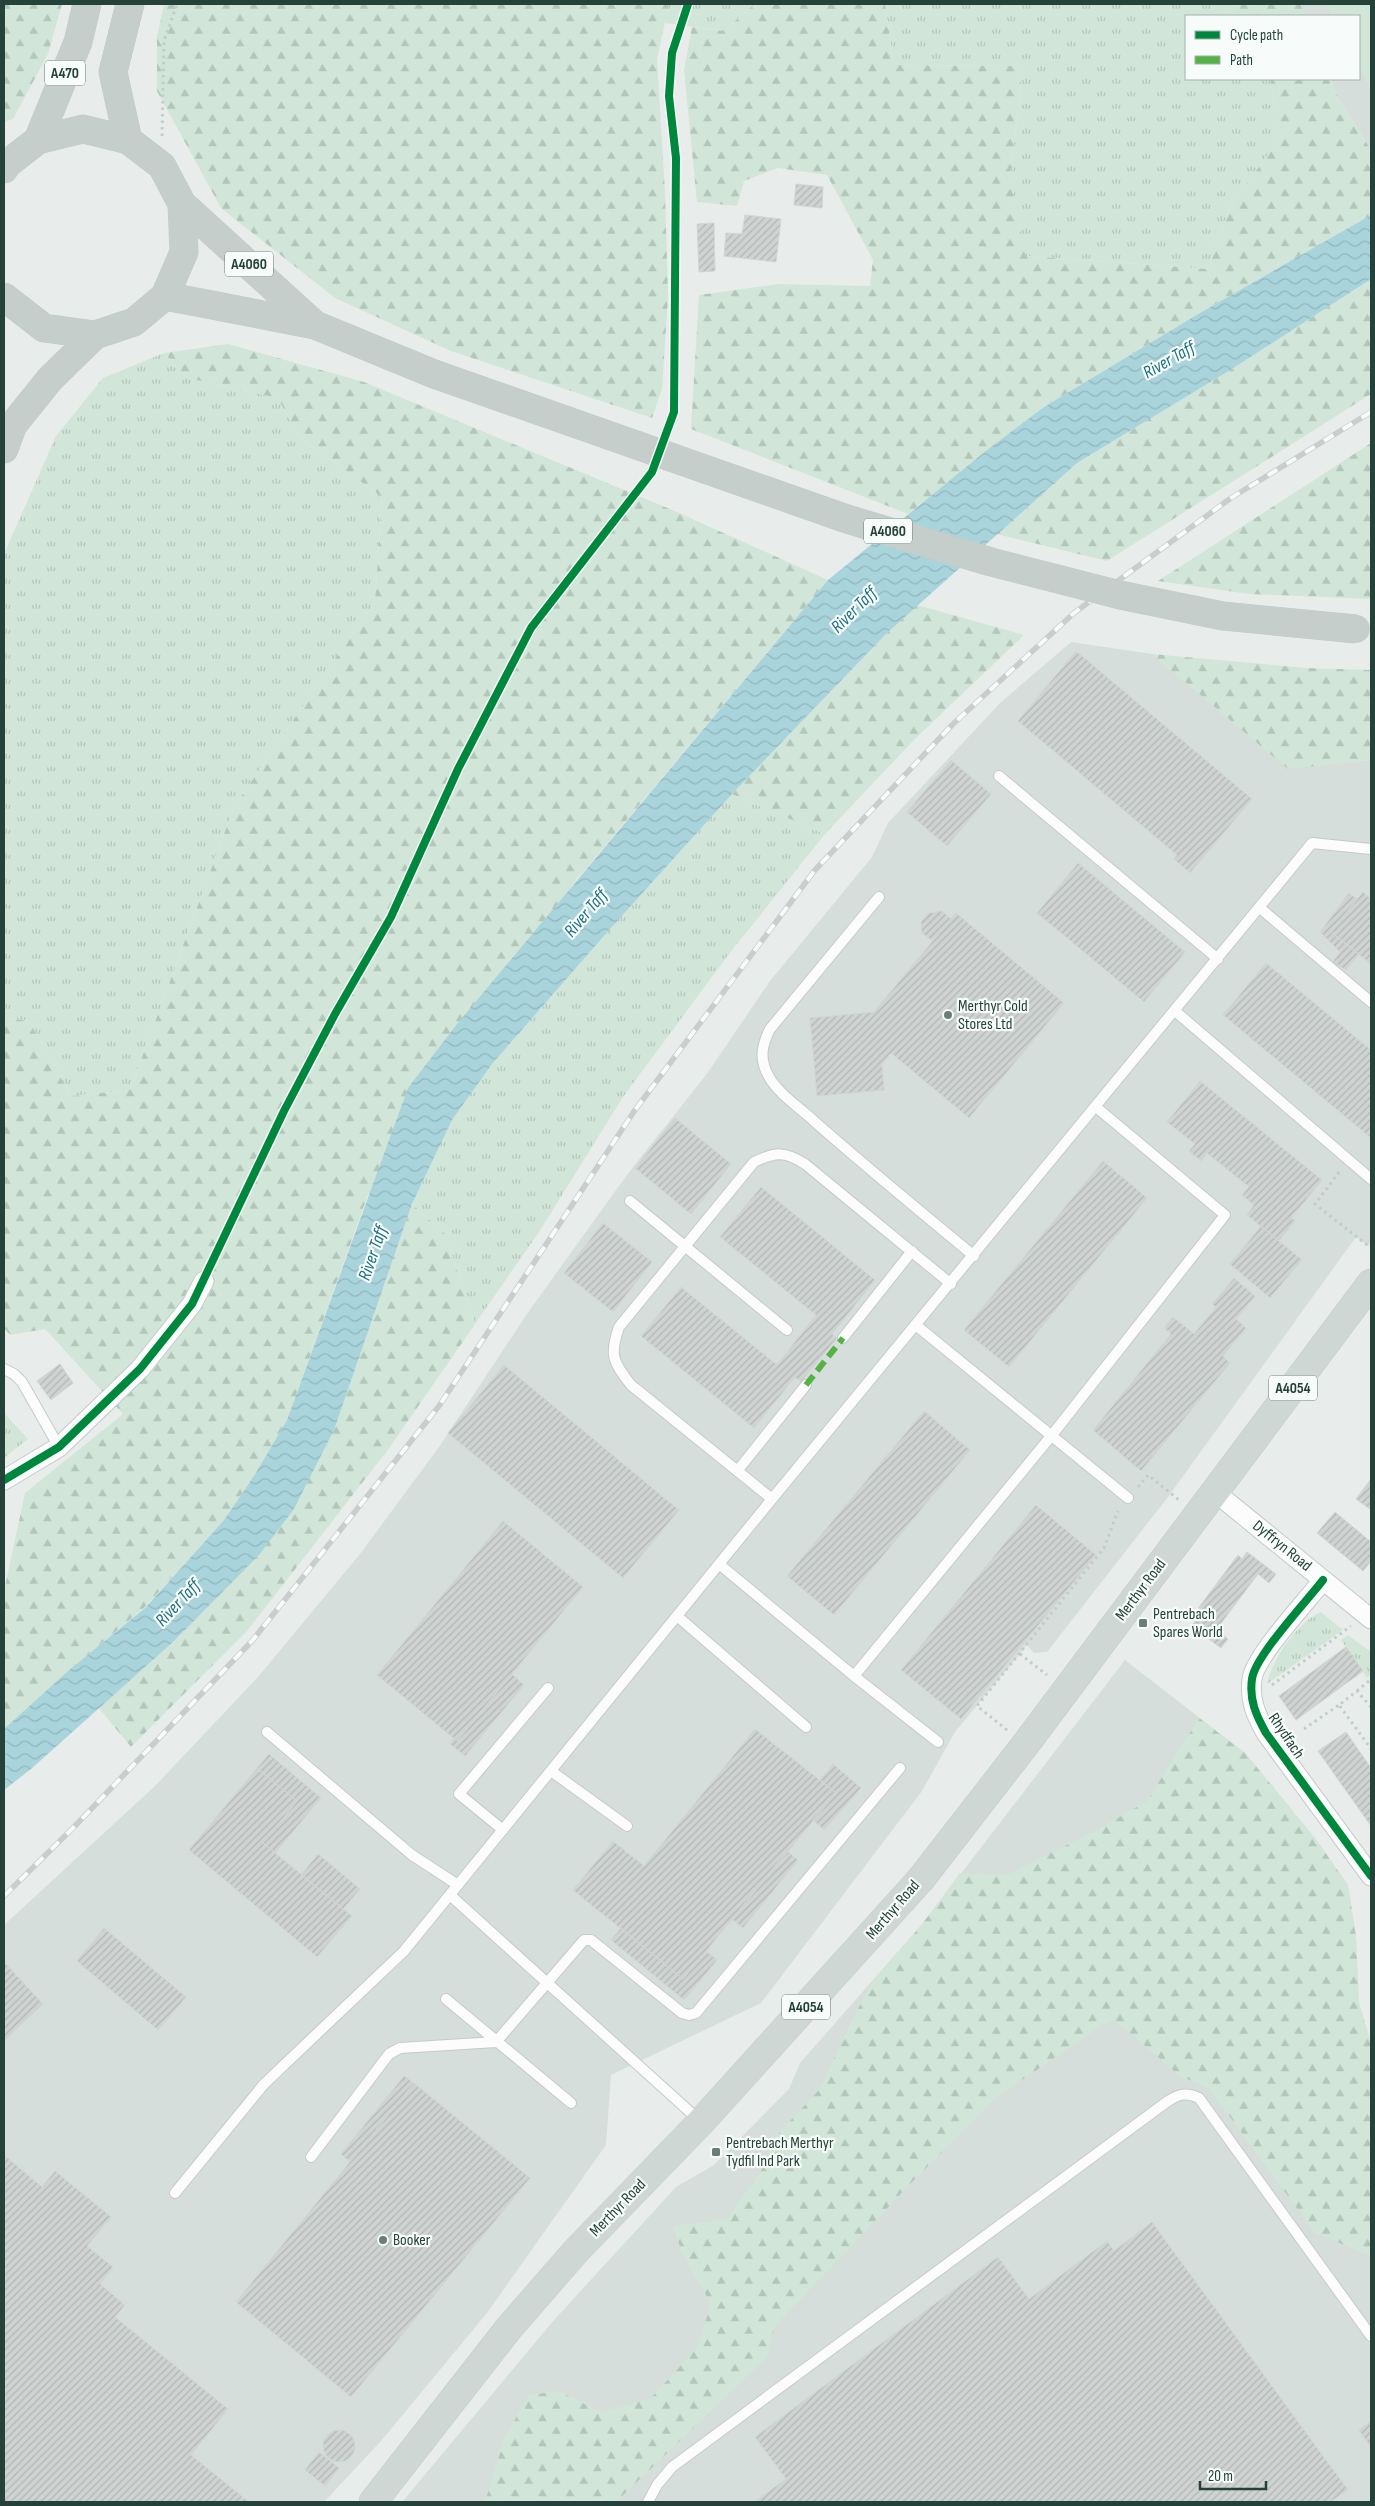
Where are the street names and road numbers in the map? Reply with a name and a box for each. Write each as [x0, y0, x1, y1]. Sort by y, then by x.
road number: A470 [45, 60, 85, 86]
road number: A4060 [225, 252, 273, 276]
road number: A4060 [864, 518, 912, 544]
road number: A4054 [1269, 1376, 1317, 1400]
street label: Dyffryn Road [1249, 1517, 1315, 1575]
street label: Merthyr Road [1112, 1555, 1170, 1625]
street label: Rhydfach [1264, 1710, 1308, 1762]
street label: Merthyr Road [862, 1876, 924, 1944]
road number: A4054 [782, 1994, 830, 2020]
street label: Merthyr Road [586, 2175, 650, 2241]

